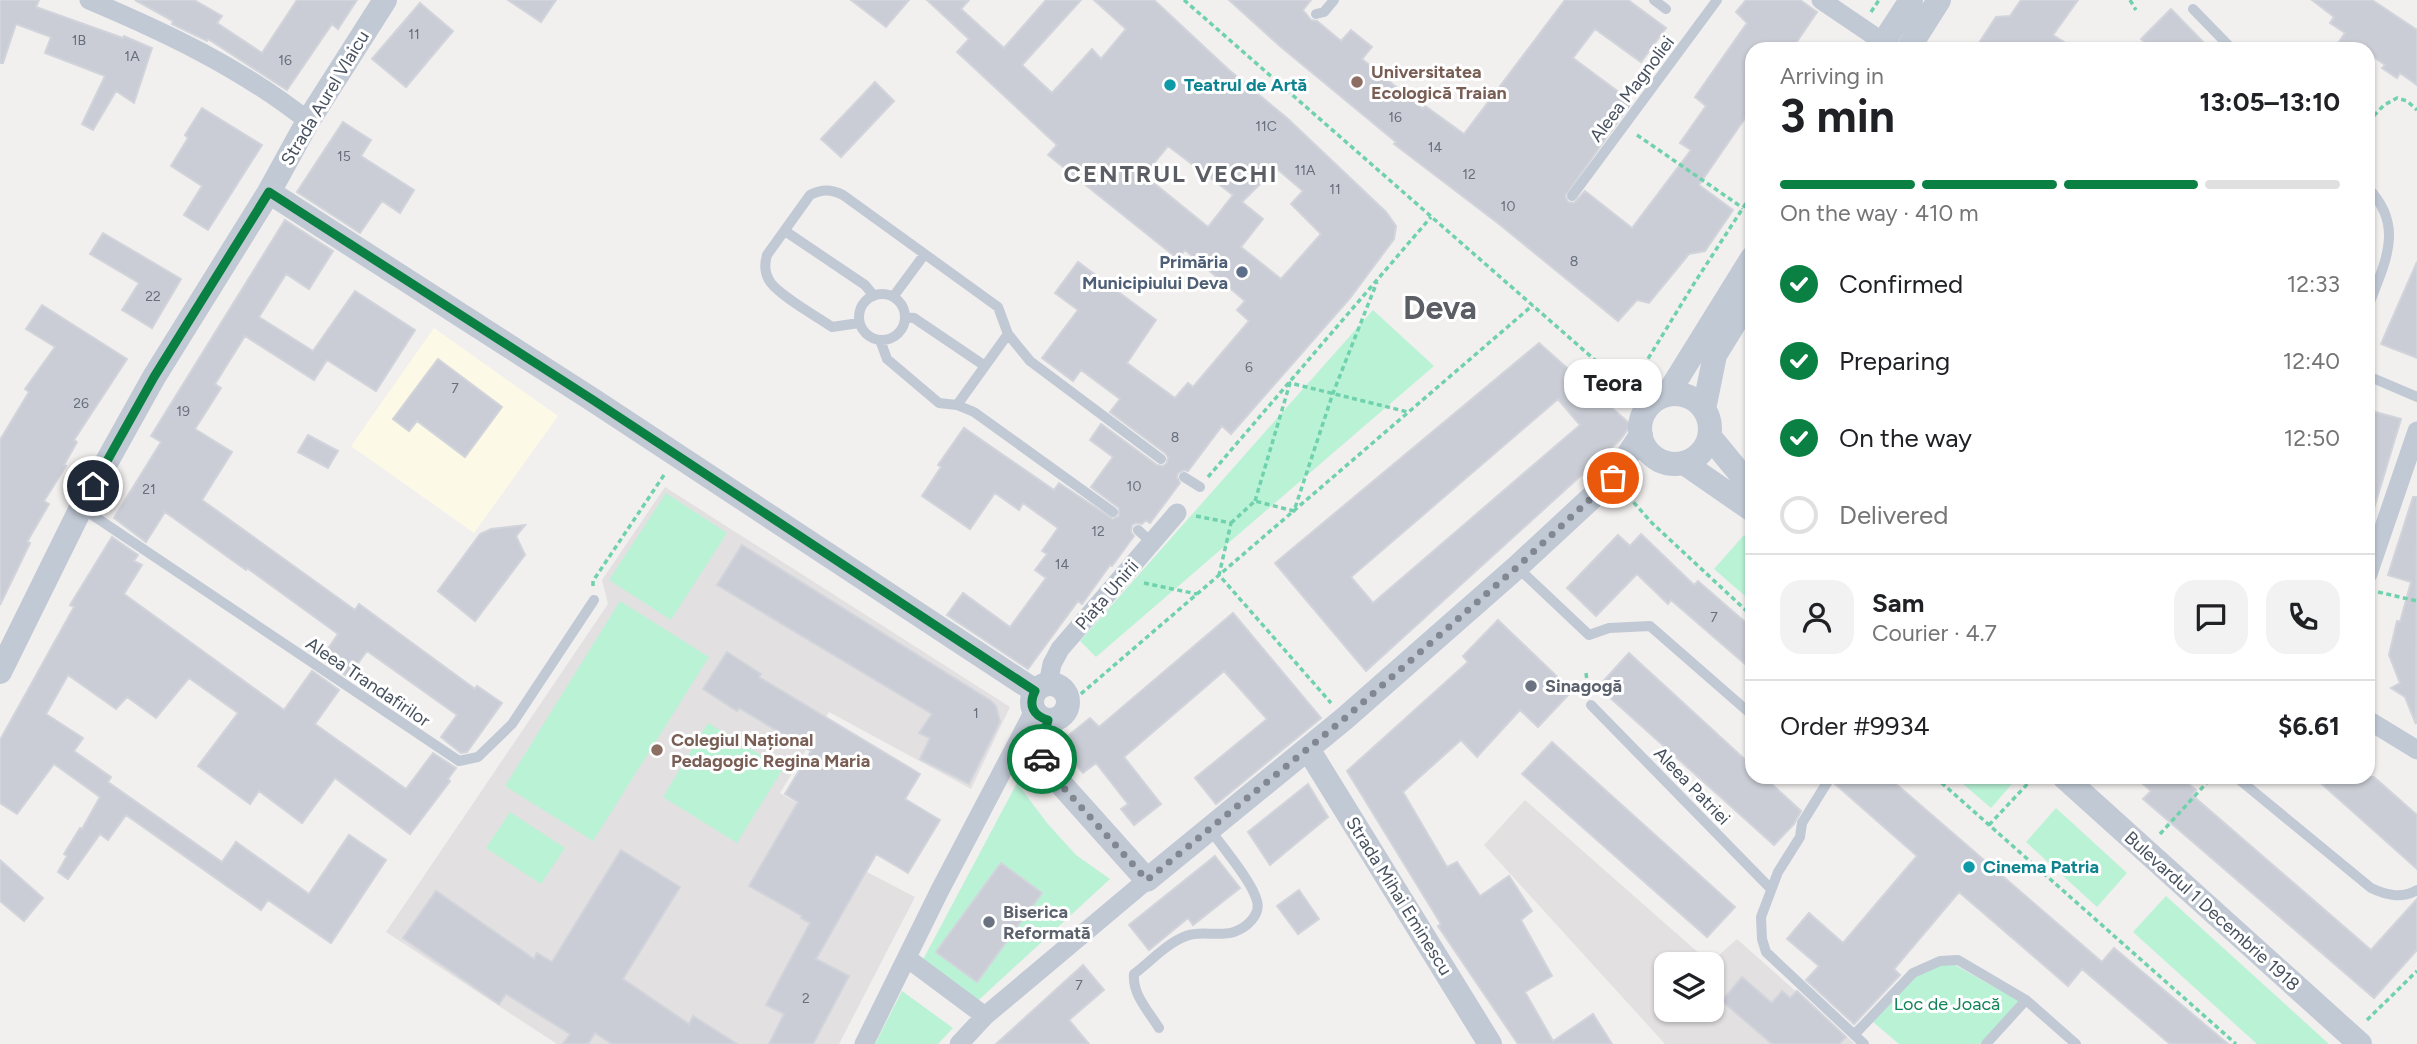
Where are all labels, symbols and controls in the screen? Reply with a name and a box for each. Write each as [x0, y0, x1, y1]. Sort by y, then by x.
house number: 11 [408, 26, 420, 43]
street label: Strada Aurel Vlaicu [276, 27, 374, 169]
house number: 1B [72, 32, 86, 49]
street label: Aleea Magnoliei [1585, 32, 1679, 146]
house number: 1A [124, 48, 140, 65]
house number: 16 [278, 52, 292, 69]
place label: Universitatea Ecologică Traian [1371, 61, 1507, 104]
text: Arriving in [1780, 62, 1884, 90]
place label: Teatrul de Artă [1184, 74, 1307, 96]
marker: Universitatea Ecologică Traian [1349, 74, 1365, 90]
marker: Teatrul de Artă [1162, 77, 1178, 93]
text: 13:05–13:10 [2199, 86, 2340, 118]
text: 3 min [1780, 88, 1895, 144]
house number: 16 [1388, 109, 1402, 126]
house number: 11C [1255, 118, 1277, 135]
house number: 14 [1428, 139, 1443, 156]
house number: 15 [337, 148, 351, 165]
district label: CENTRUL VECHI [1064, 159, 1278, 188]
house number: 11A [1294, 162, 1316, 179]
house number: 12 [1462, 166, 1476, 183]
house number: 11 [1329, 181, 1341, 198]
house number: 10 [1501, 198, 1515, 215]
text: On the way · 410 m [1780, 199, 1979, 227]
place label: Primăria Municipiului Deva [1082, 251, 1228, 294]
house number: 8 [1570, 253, 1578, 270]
marker: Primăria Municipiului Deva [1234, 264, 1250, 280]
icon: check [1780, 265, 1818, 303]
text: Confirmed [1839, 268, 1963, 300]
text: 12:33 [2287, 270, 2340, 298]
house number: 22 [145, 288, 161, 305]
district label: Deva [1403, 289, 1477, 327]
icon: check [1780, 342, 1818, 380]
text: Preparing [1839, 345, 1950, 377]
text: 12:40 [2283, 347, 2340, 375]
house number: 6 [1245, 359, 1253, 376]
callout: Teora [1564, 359, 1662, 408]
text: Teora [1584, 369, 1643, 397]
house number: 7 [451, 380, 459, 397]
house number: 26 [73, 395, 89, 412]
house number: 19 [176, 403, 190, 420]
icon: check [1780, 419, 1818, 457]
text: On the way [1839, 422, 1972, 454]
text: 12:50 [2284, 424, 2340, 452]
house number: 8 [1171, 429, 1179, 446]
pin [1583, 448, 1643, 508]
pin [63, 456, 123, 516]
icon: bag [1594, 459, 1632, 497]
icon: home [74, 467, 112, 505]
house number: 10 [1127, 478, 1141, 495]
house number: 21 [142, 481, 156, 498]
text: Delivered [1839, 499, 1948, 531]
house number: 12 [1091, 523, 1105, 540]
house number: 14 [1055, 556, 1070, 573]
street label: Piața Unirii [1071, 556, 1143, 634]
button: person [1780, 580, 1854, 654]
button: chat [2174, 580, 2248, 654]
button: phone [2266, 580, 2340, 654]
text: Sam [1872, 587, 1924, 619]
house number: 7 [1710, 609, 1718, 626]
text: Courier · 4.7 [1872, 619, 1997, 647]
street label: Aleea Trandafirilor [302, 632, 434, 732]
place label: Sinagogă [1545, 675, 1622, 697]
marker: Sinagogă [1523, 678, 1539, 694]
house number: 1 [973, 705, 979, 722]
text: Order #9934 [1780, 710, 1930, 742]
text: $6.61 [2278, 710, 2340, 742]
courier [1007, 724, 1077, 794]
place label: Colegiul Național Pedagogic Regina Maria [671, 729, 870, 772]
icon: car [1023, 740, 1061, 778]
marker: Colegiul Național Pedagogic Regina Maria [649, 742, 665, 758]
street label: Aleea Patriei [1649, 742, 1735, 830]
street label: Strada Mihai Eminescu [1341, 813, 1457, 979]
street label: Bulevardul 1 Decembrie 1918 [2120, 826, 2304, 996]
place label: Cinema Patria [1983, 856, 2099, 878]
marker: Cinema Patria [1961, 859, 1977, 875]
place label: Biserica Reformată [1003, 901, 1091, 944]
marker: Biserica Reformată [981, 914, 997, 930]
map controls [1654, 952, 1724, 1022]
button: layers [1654, 952, 1724, 1022]
house number: 7 [1075, 977, 1083, 994]
house number: 2 [802, 990, 810, 1007]
park label: Loc de Joacă [1894, 993, 2000, 1015]

